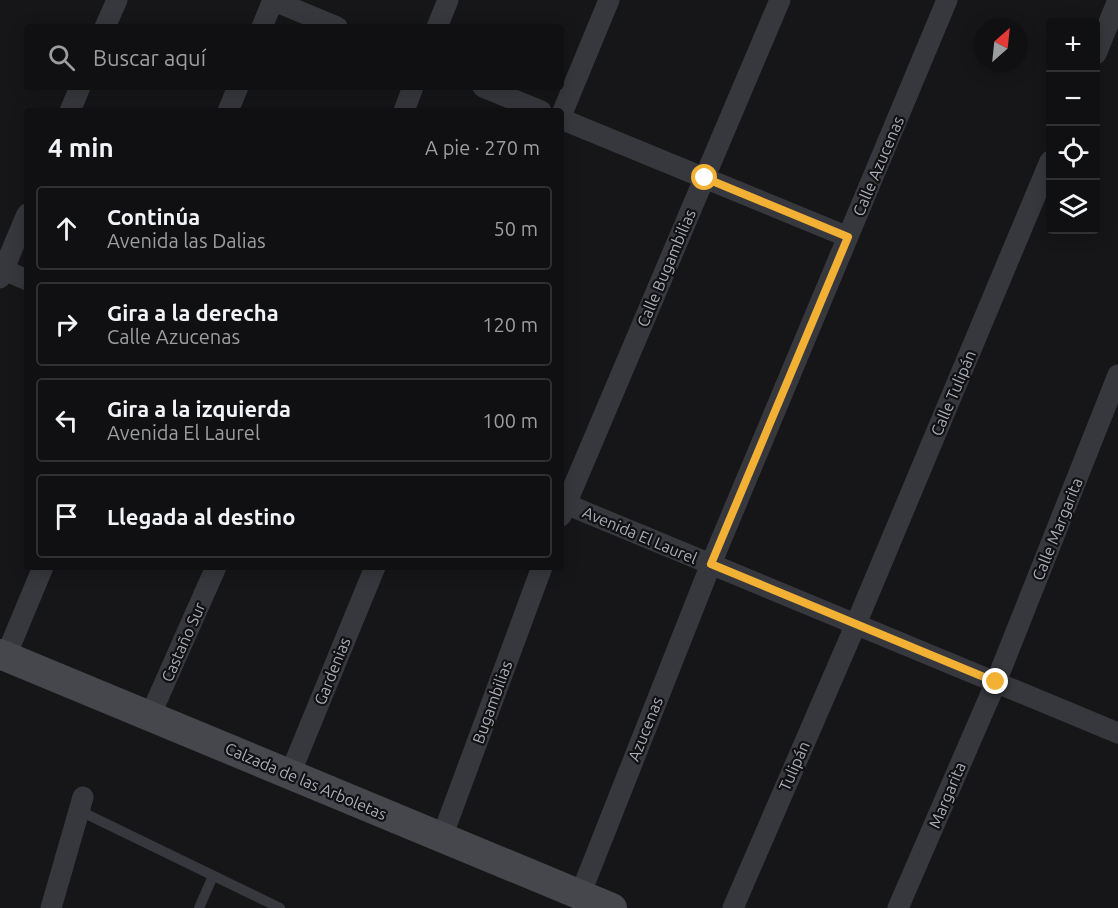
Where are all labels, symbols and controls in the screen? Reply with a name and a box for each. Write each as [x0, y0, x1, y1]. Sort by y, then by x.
north arrow [974, 18, 1028, 72]
map controls [1046, 18, 1100, 234]
button: + [1046, 18, 1100, 72]
search box [24, 24, 564, 90]
icon: search [45, 41, 78, 74]
text: Buscar aquí [93, 45, 206, 70]
button: − [1046, 72, 1100, 126]
street label: Calle Azucenas [849, 113, 907, 219]
button: locate [1046, 126, 1100, 180]
text: 4 min [48, 133, 114, 162]
text: A pie · 270 m [425, 136, 540, 159]
route start [691, 164, 717, 190]
button: layers [1046, 180, 1100, 234]
text: Continúa [107, 204, 200, 229]
street label: Calle Bugambilias [633, 206, 699, 329]
icon: ahead [50, 212, 83, 245]
text: 50 m [494, 217, 538, 240]
text: Avenida las Dalias [107, 229, 266, 252]
text: Gira a la derecha [107, 300, 279, 325]
icon: right [50, 308, 83, 341]
text: 120 m [482, 313, 538, 336]
text: Calle Azucenas [107, 325, 240, 348]
street label: Calle Tulipán [927, 347, 979, 439]
text: Gira a la izquierda [107, 396, 291, 421]
icon: left [50, 404, 83, 437]
text: 100 m [482, 409, 538, 432]
text: Avenida El Laurel [107, 421, 260, 444]
street label: Calle Margarita [1028, 475, 1086, 583]
icon: arrive [50, 500, 83, 533]
street label: Avenida El Laurel [580, 503, 700, 567]
text: Llegada al destino [107, 504, 295, 529]
street label: Castaño Sur [157, 599, 209, 685]
street label: Gardenias [310, 635, 354, 707]
street label: Bugambilias [469, 658, 515, 746]
route end [982, 668, 1008, 694]
street label: Azucenas [624, 694, 666, 764]
street label: Tulipán [775, 738, 813, 794]
street label: Calzada de las Arboletas [223, 739, 389, 823]
street label: Margarita [925, 759, 969, 831]

